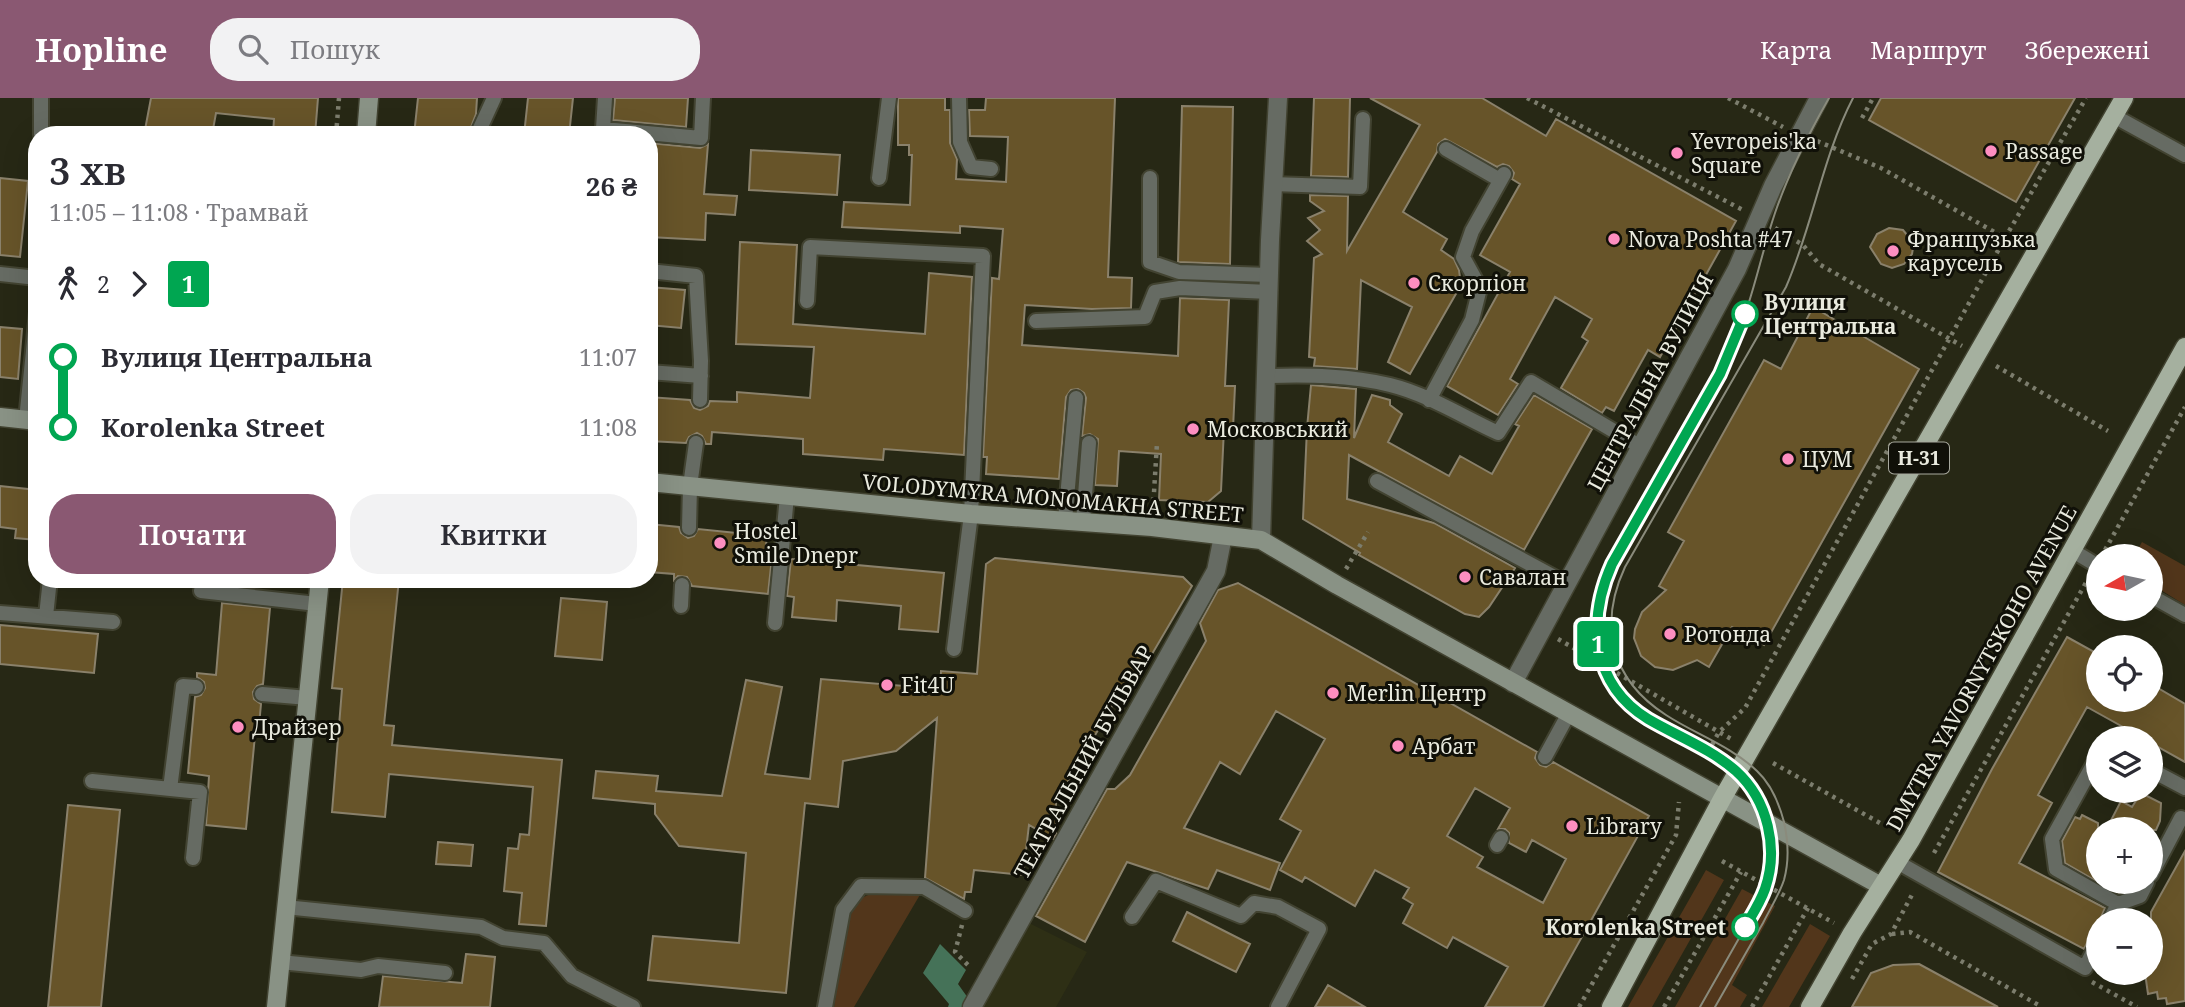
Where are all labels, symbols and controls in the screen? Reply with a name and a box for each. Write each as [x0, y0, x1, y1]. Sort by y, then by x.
search box [210, 18, 700, 81]
text: Hopline [35, 27, 168, 72]
icon: search [234, 30, 272, 68]
text: Пошук [290, 31, 380, 67]
text: Карта [1760, 33, 1832, 66]
text: Маршрут [1870, 33, 1986, 66]
text: Збережені [2024, 33, 2150, 66]
place label: Yevropeis'ka Square [1690, 127, 1817, 179]
place label: Passage [2005, 137, 2083, 165]
marker: Passage [1983, 143, 1999, 159]
text: 3 хв [49, 144, 126, 196]
marker: Yevropeis'ka Square [1669, 145, 1685, 161]
text: 26 ₴ [586, 168, 637, 204]
text: 11:05 – 11:08 · Трамвай [49, 196, 309, 228]
place label: Nova Poshta #47 [1628, 225, 1793, 253]
place label: Французька карусель [1907, 225, 2036, 277]
marker: Nova Poshta #47 [1606, 231, 1622, 247]
marker: Французька карусель [1885, 243, 1901, 259]
icon: walk [49, 265, 87, 303]
icon: forward [120, 265, 158, 303]
text: 1 [182, 267, 195, 300]
text: 2 [97, 268, 110, 300]
street label: ЦЕНТРАЛЬНА ВУЛИЦЯ [1581, 268, 1719, 496]
place label: Скорпіон [1428, 269, 1526, 297]
marker: Скорпіон [1406, 275, 1422, 291]
place label: Вулиця Центральна [1764, 288, 1896, 340]
marker: Вулиця Центральна [1732, 301, 1758, 327]
text: Вулиця Центральна [101, 339, 373, 375]
text: 11:07 [579, 341, 637, 373]
text: Korolenka Street [101, 409, 325, 445]
text: 11:08 [579, 411, 637, 443]
place label: Московський [1207, 415, 1348, 443]
marker: Московський [1185, 421, 1201, 437]
road number: Н-31 [1889, 442, 1949, 474]
place label: ЦУМ [1802, 445, 1852, 473]
marker: ЦУМ [1780, 451, 1796, 467]
street label: VOLODYMYRA MONOMAKHA STREET [861, 467, 1245, 529]
button: Почати [49, 494, 336, 574]
button: Квитки [350, 494, 637, 574]
street label: DMYTRA YAVORNYTSKOHO AVENUE [1879, 500, 2083, 836]
place label: Hostel Smile Dnepr [734, 517, 858, 569]
marker: Hostel Smile Dnepr [712, 535, 728, 551]
north arrow [2086, 544, 2163, 621]
map controls [2086, 544, 2163, 985]
place label: Савалан [1479, 563, 1566, 591]
marker: Савалан [1457, 569, 1473, 585]
place label: Ротонда [1684, 620, 1771, 648]
line badge: 1 [1575, 621, 1621, 667]
marker: Ротонда [1662, 626, 1678, 642]
text: 1 [1591, 627, 1605, 660]
button: locate [2086, 635, 2163, 712]
street label: ТЕАТРАЛЬНИЙ БУЛЬВАР [1007, 640, 1159, 884]
place label: Fit4U [901, 671, 954, 699]
marker: Fit4U [879, 677, 895, 693]
place label: Merlin Центр [1347, 679, 1486, 707]
marker: Merlin Центр [1325, 685, 1341, 701]
place label: Драйзер [252, 713, 342, 741]
marker: Драйзер [230, 719, 246, 735]
button: layers [2086, 726, 2163, 803]
place label: Арбат [1412, 732, 1476, 760]
marker: Арбат [1390, 738, 1406, 754]
place label: Library [1586, 812, 1662, 840]
button: + [2086, 817, 2163, 894]
marker: Library [1564, 818, 1580, 834]
button: − [2086, 908, 2163, 985]
place label: Korolenka Street [1545, 913, 1726, 941]
marker: Korolenka Street [1732, 914, 1758, 940]

